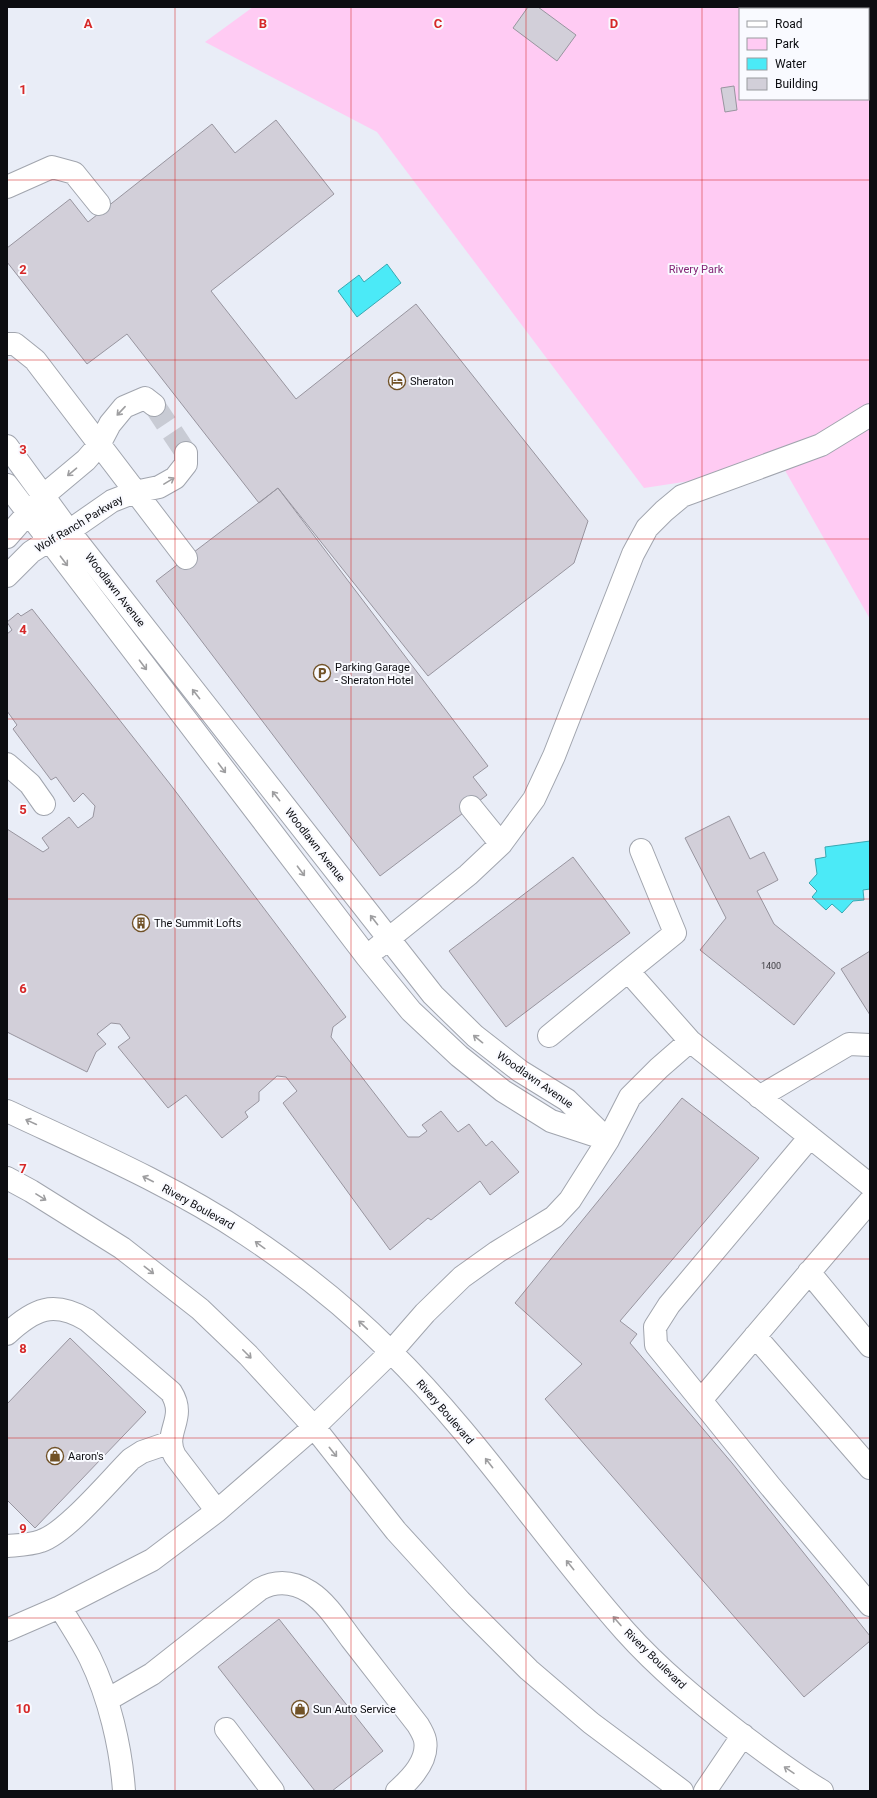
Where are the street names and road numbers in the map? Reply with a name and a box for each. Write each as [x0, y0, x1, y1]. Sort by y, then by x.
street label: Wolf Ranch Parkway [33, 492, 126, 555]
street label: Woodlawn Avenue [82, 551, 148, 630]
street label: Woodlawn Avenue [282, 806, 348, 885]
street label: Woodlawn Avenue [494, 1049, 576, 1111]
street label: Rivery Boulevard [159, 1182, 237, 1232]
street label: Rivery Boulevard [414, 1377, 476, 1447]
street label: Rivery Boulevard [621, 1626, 689, 1692]

